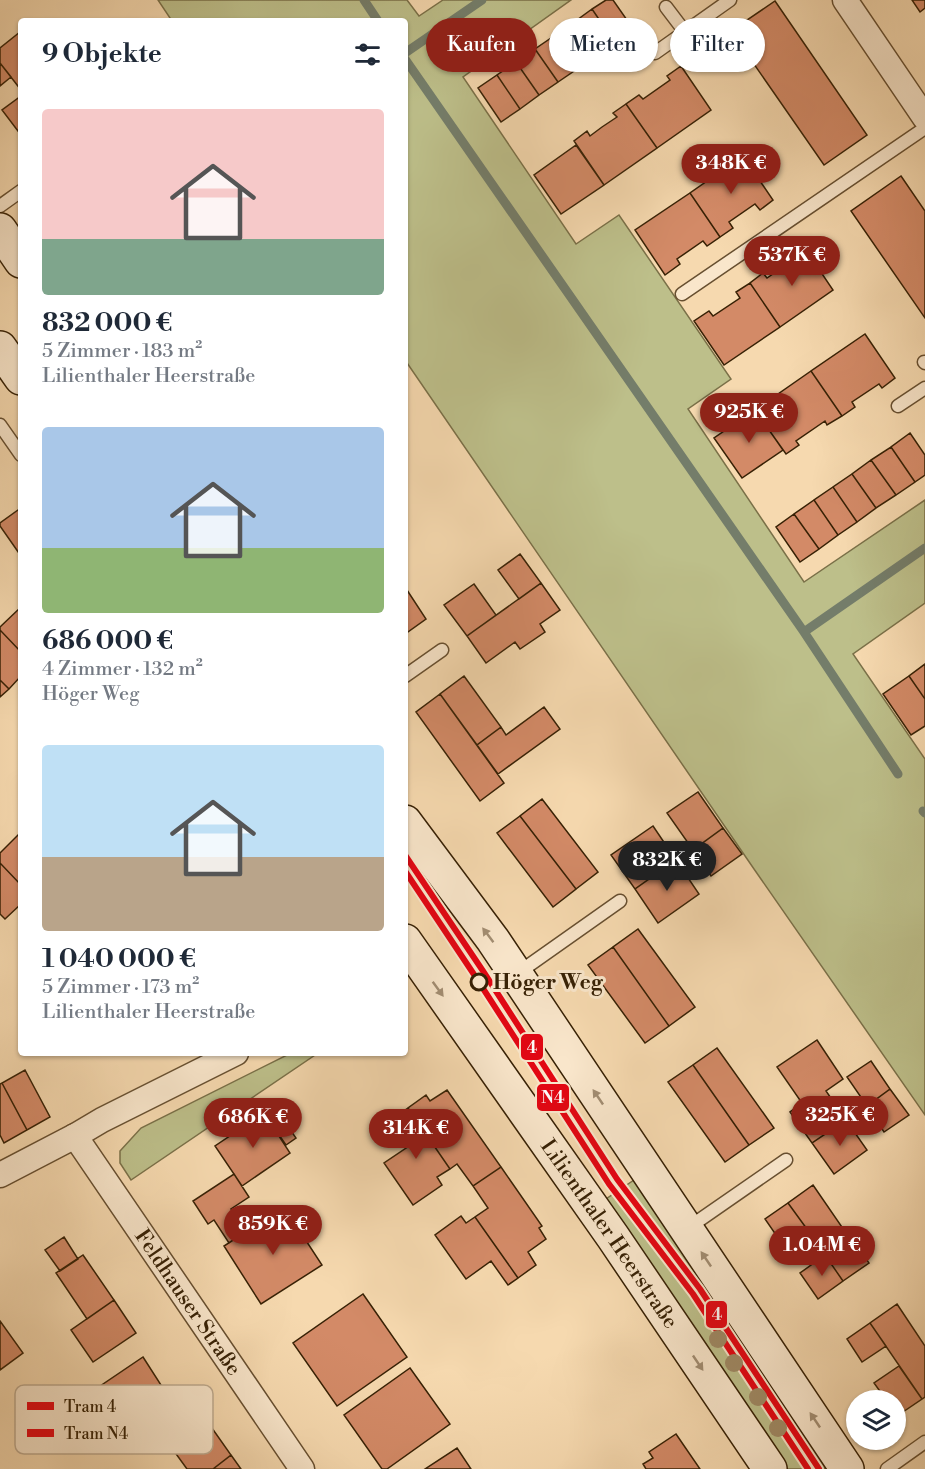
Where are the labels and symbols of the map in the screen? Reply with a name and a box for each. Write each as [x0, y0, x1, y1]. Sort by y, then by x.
pin: 348K € [682, 144, 780, 195]
pin: 537K € [743, 236, 841, 287]
pin: 925K € [700, 393, 798, 444]
pin: 832K € [618, 841, 716, 892]
one-way arrow [483, 927, 495, 942]
place label: Höger Weg [493, 970, 604, 996]
marker: Höger Weg [470, 973, 488, 991]
one-way arrow [432, 981, 444, 997]
line badge: 4 [520, 1033, 544, 1061]
text: 4 [527, 1038, 538, 1058]
line badge: N4 [536, 1083, 570, 1112]
text: N4 [541, 1088, 565, 1108]
one-way arrow [592, 1088, 603, 1105]
pin: 325K € [791, 1096, 889, 1147]
pin: 686K € [204, 1098, 302, 1149]
pin: 314K € [367, 1109, 465, 1160]
street label: Lilienthaler Heerstraße [534, 1134, 683, 1334]
pin: 859K € [224, 1205, 322, 1256]
street label: Feldhauser Straße [128, 1225, 246, 1381]
pin: 1.04M € [767, 1226, 877, 1277]
one-way arrow [700, 1251, 712, 1267]
line badge: 4 [705, 1300, 728, 1329]
text: 4 [712, 1305, 723, 1325]
one-way arrow [692, 1355, 704, 1371]
legend [15, 1385, 213, 1454]
text: Tram 4 [64, 1397, 117, 1417]
one-way arrow [809, 1413, 821, 1429]
text: Tram N4 [64, 1424, 129, 1444]

